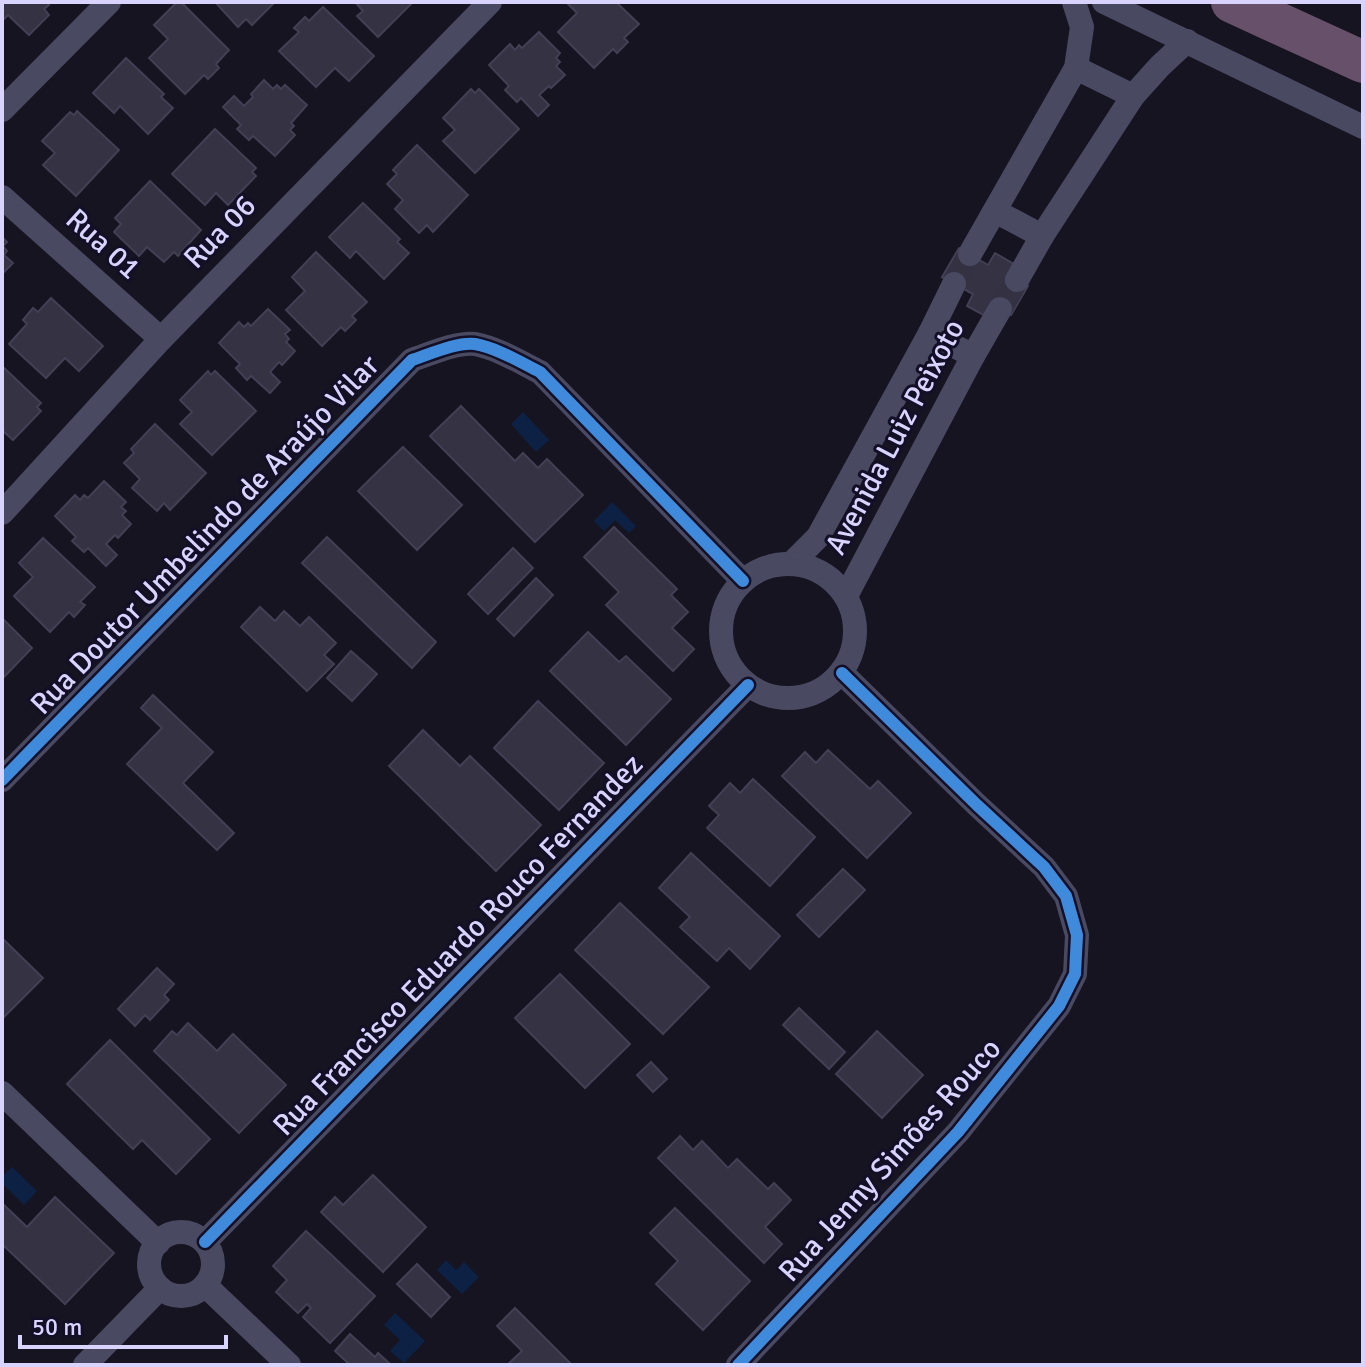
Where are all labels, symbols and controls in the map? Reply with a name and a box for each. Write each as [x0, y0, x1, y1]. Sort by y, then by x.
street label: Rua 06 [176, 188, 264, 276]
street label: Rua 01 [58, 201, 148, 287]
street label: Avenida Luiz Peixoto [817, 313, 973, 561]
street label: Rua Doutor Umbelindo de Araújo Vilar [23, 347, 387, 723]
street label: Rua Francisco Eduardo Rouco Fernandez [265, 746, 651, 1144]
street label: Rua Jenny Simões Rouco [771, 1031, 1009, 1289]
scale bar [20, 1299, 226, 1349]
text: 50 m [32, 1312, 82, 1342]

